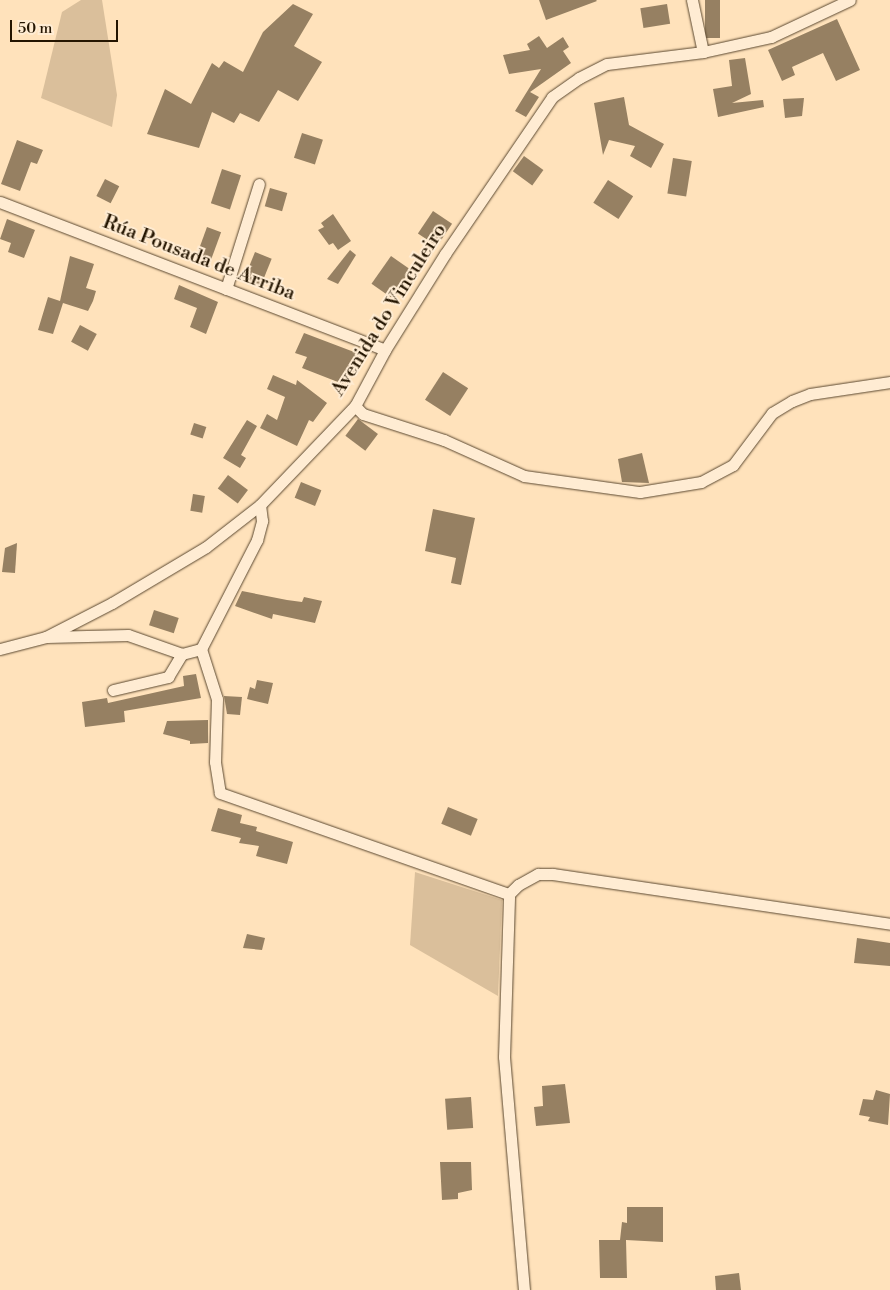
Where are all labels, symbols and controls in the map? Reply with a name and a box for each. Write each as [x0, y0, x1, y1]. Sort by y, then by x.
scale bar [12, 10, 120, 42]
text: 50 m [18, 19, 52, 38]
street label: Rúa Pousada de Arriba [99, 210, 299, 306]
street label: Avenida do Vinculeiro [326, 219, 452, 401]

